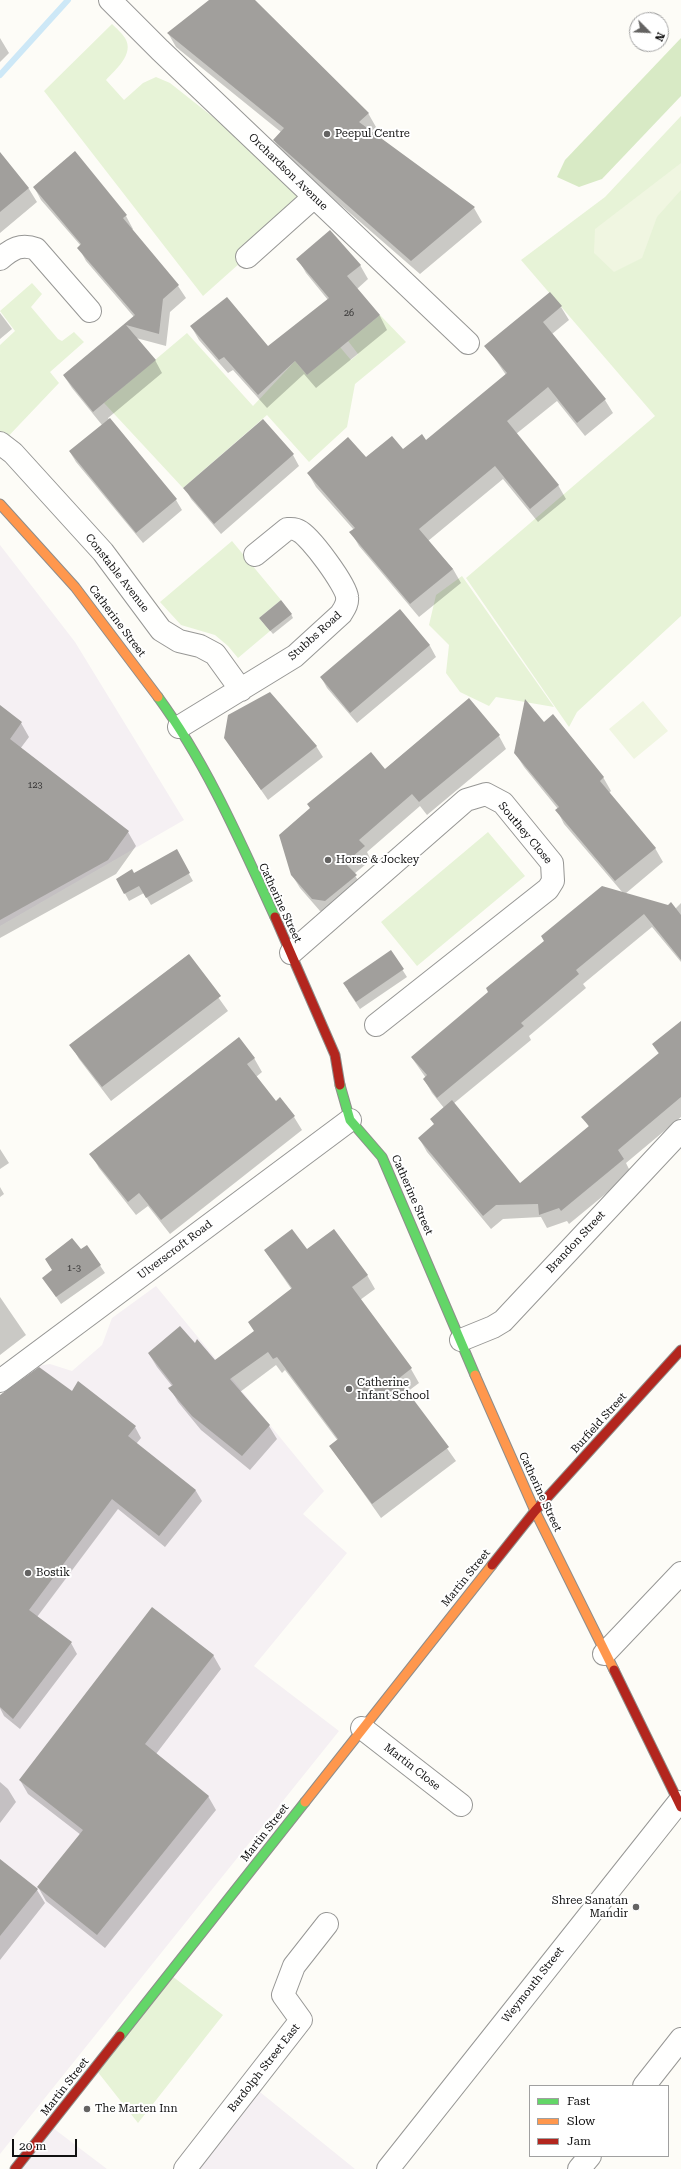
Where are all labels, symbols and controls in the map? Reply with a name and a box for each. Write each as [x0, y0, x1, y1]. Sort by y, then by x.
north arrow [629, 12, 669, 52]
text: N [652, 30, 667, 43]
place label: Peepul Centre [335, 127, 410, 141]
marker: Peepul Centre [322, 129, 332, 139]
street label: Orchardson Avenue [246, 131, 330, 213]
house number: 26 [344, 308, 354, 318]
street label: Constable Avenue [82, 531, 152, 615]
street label: Catherine Street [86, 582, 148, 660]
street label: Stubbs Road [286, 609, 344, 663]
house number: 123 [27, 780, 43, 790]
street label: Southey Close [495, 800, 555, 866]
place label: Horse & Jockey [336, 853, 419, 867]
marker: Horse & Jockey [323, 855, 333, 865]
street label: Catherine Street [256, 861, 304, 945]
street label: Catherine Street [388, 1153, 436, 1237]
street label: Brandon Street [544, 1208, 608, 1276]
street label: Ulverscroft Road [135, 1218, 215, 1282]
house number: 1-3 [67, 1263, 81, 1273]
place label: Catherine Infant School [357, 1376, 429, 1402]
marker: Catherine Infant School [344, 1384, 354, 1394]
street label: Burfield Street [568, 1390, 630, 1456]
street label: Catherine Street [516, 1450, 564, 1534]
street label: Martin Street [439, 1547, 493, 1609]
place label: Bostik [36, 1566, 70, 1580]
marker: Bostik [23, 1568, 33, 1578]
street label: Martin Close [381, 1741, 443, 1793]
street label: Martin Street [238, 1801, 292, 1865]
place label: Shree Sanatan Mandir [552, 1894, 628, 1920]
marker: Shree Sanatan Mandir [631, 1902, 641, 1912]
street label: Weymouth Street [499, 1945, 567, 2025]
street label: Bardolph Street East [225, 2021, 303, 2115]
street label: Martin Street [38, 2055, 92, 2119]
legend [529, 2085, 669, 2157]
text: Fast [567, 2094, 590, 2108]
place label: The Marten Inn [95, 2102, 178, 2116]
marker: The Marten Inn [82, 2104, 92, 2114]
text: Slow [567, 2114, 595, 2128]
scale bar [14, 2131, 79, 2157]
text: Jam [567, 2134, 591, 2148]
text: 20 m [19, 2139, 46, 2153]

